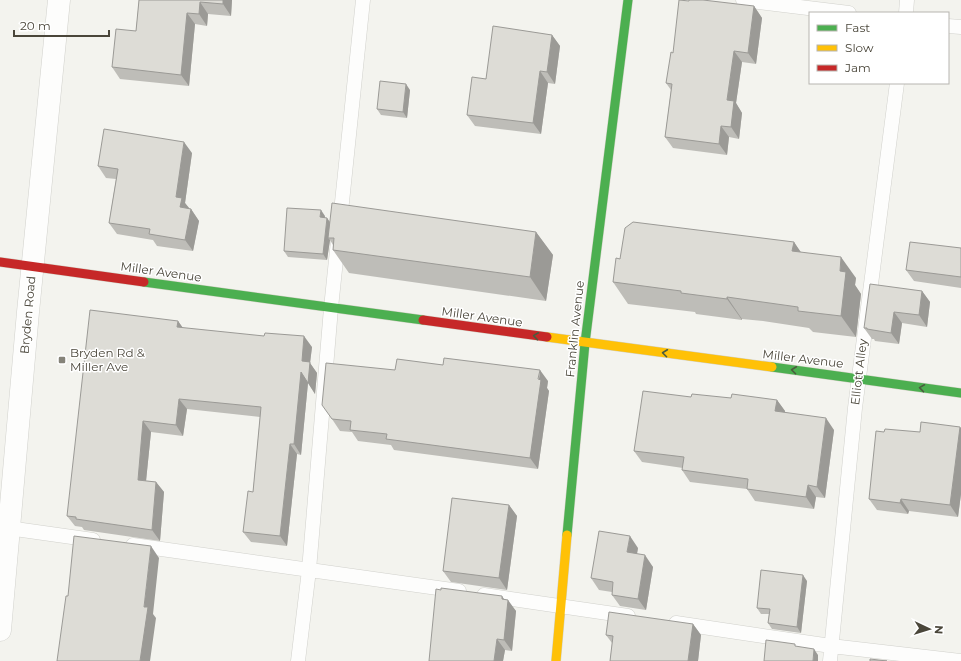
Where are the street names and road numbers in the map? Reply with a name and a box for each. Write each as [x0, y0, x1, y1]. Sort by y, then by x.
street label: Miller Avenue [120, 258, 203, 285]
street label: Bryden Road [17, 275, 38, 355]
street label: Franklin Avenue [562, 280, 587, 378]
street label: Miller Avenue [441, 303, 524, 330]
street label: Elliott Alley [847, 337, 870, 406]
street label: Miller Avenue [762, 346, 844, 371]

